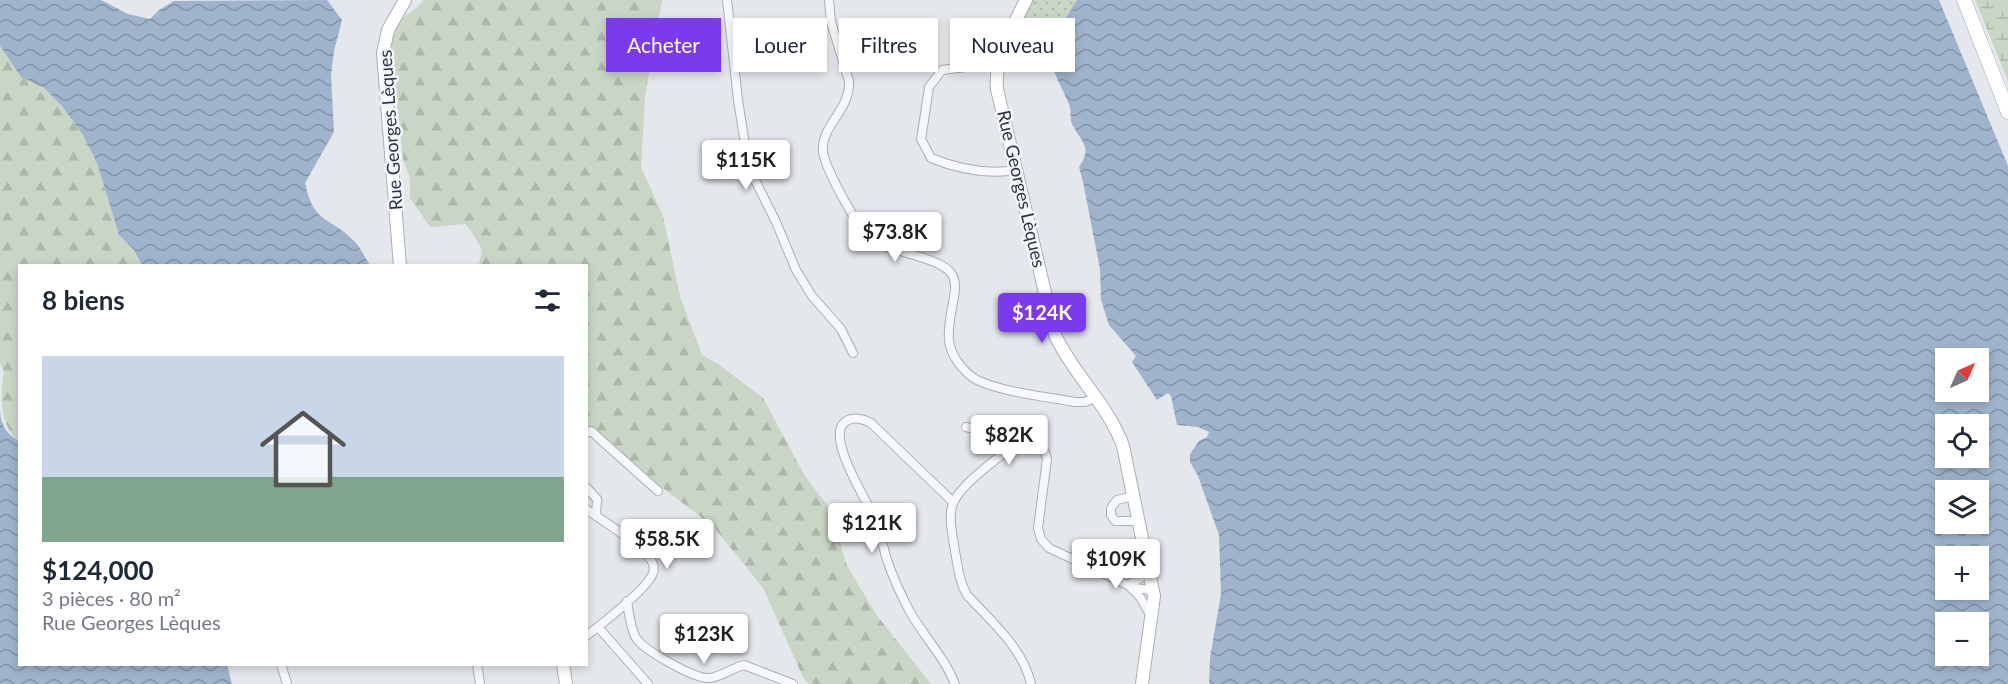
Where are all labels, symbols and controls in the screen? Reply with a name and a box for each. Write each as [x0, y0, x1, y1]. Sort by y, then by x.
chip: Acheter [606, 18, 721, 72]
chip: Louer [733, 18, 827, 72]
chip: Filtres [839, 18, 938, 72]
chip: Nouveau [950, 18, 1075, 72]
street label: Rue Georges Lèques [373, 49, 407, 211]
street label: Rue Georges Lèques [993, 108, 1051, 270]
pin: $115K [704, 140, 788, 191]
text: $115K [716, 147, 776, 171]
pin: $73.8K [846, 212, 944, 263]
text: $73.8K [863, 219, 927, 243]
text: 8 biens [42, 284, 125, 316]
icon: filters [531, 284, 564, 317]
pin: $124K [1000, 293, 1084, 344]
text: $124K [1012, 300, 1072, 324]
north arrow [1935, 348, 1989, 402]
map controls [1935, 348, 1989, 666]
icon: home [249, 395, 357, 503]
button: locate [1935, 414, 1989, 468]
pin: $82K [973, 415, 1045, 466]
text: $82K [985, 422, 1033, 446]
button: layers [1935, 480, 1989, 534]
pin: $121K [830, 503, 914, 554]
text: $121K [842, 510, 902, 534]
pin: $58.5K [618, 519, 716, 570]
text: $58.5K [635, 526, 699, 550]
pin: $109K [1074, 539, 1158, 590]
text: $109K [1086, 546, 1146, 570]
button: + [1935, 546, 1989, 600]
text: $124,000 [42, 554, 154, 586]
text: 3 pièces · 80 m² [42, 586, 181, 610]
text: Rue Georges Lèques [42, 610, 221, 634]
button: − [1935, 612, 1989, 666]
pin: $123K [662, 614, 746, 665]
text: $123K [674, 621, 734, 645]

